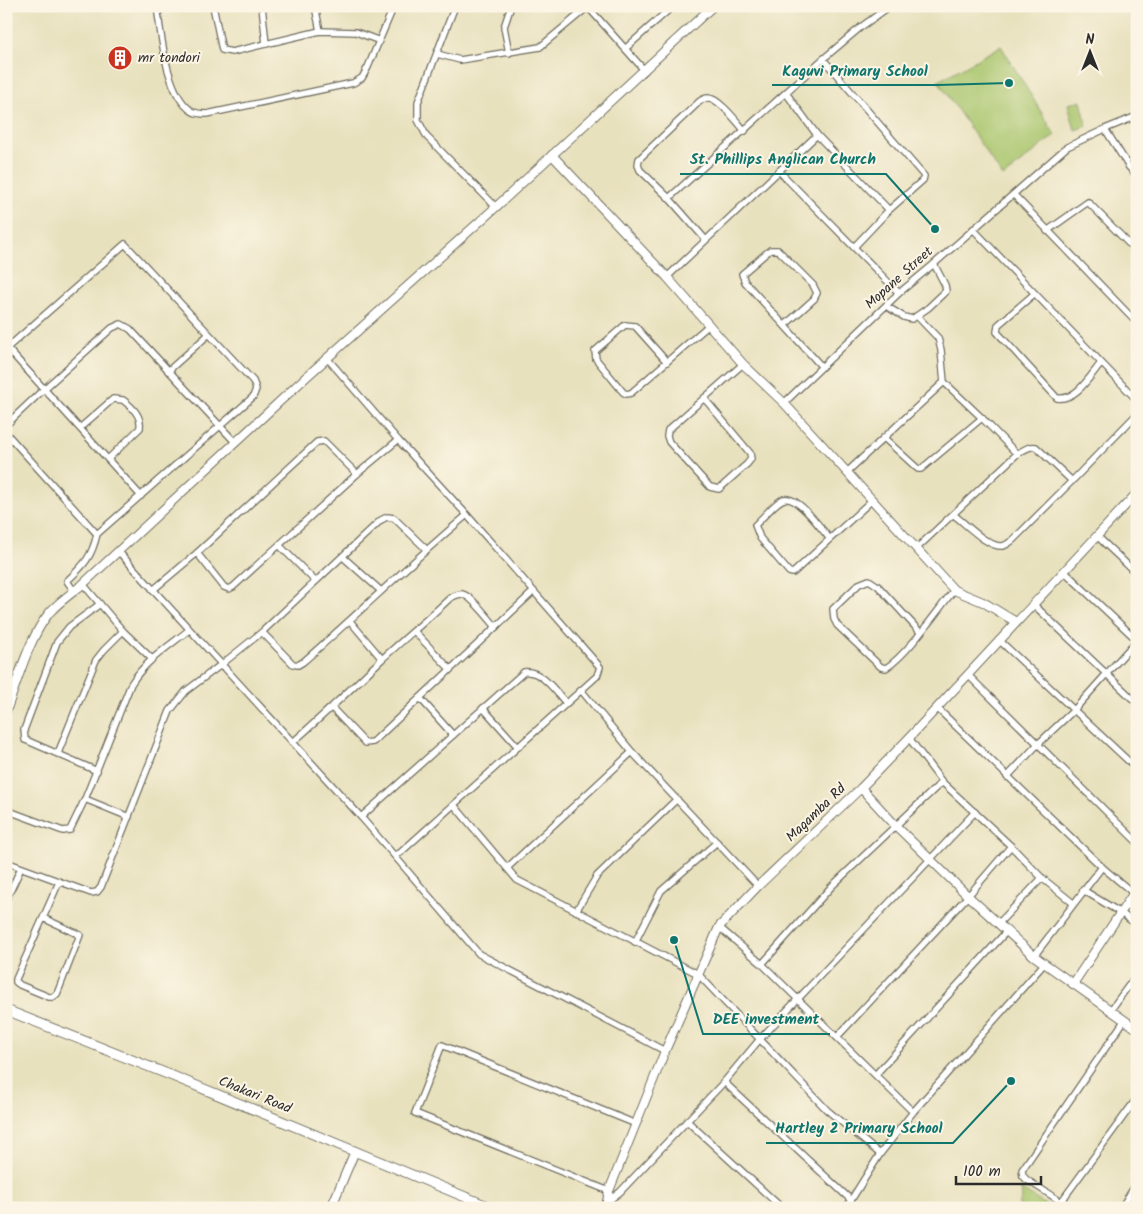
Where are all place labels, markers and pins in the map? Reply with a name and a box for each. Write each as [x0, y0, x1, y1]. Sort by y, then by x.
building icon: mr tondori [107, 45, 133, 71]
place label: mr tondori [138, 47, 201, 69]
callout: Kaguvi Primary School [772, 55, 938, 85]
callout: St. Phillips Anglican Church [680, 144, 886, 174]
callout: DEE investment [703, 1004, 830, 1034]
callout: Hartley 2 Primary School [766, 1113, 953, 1143]

